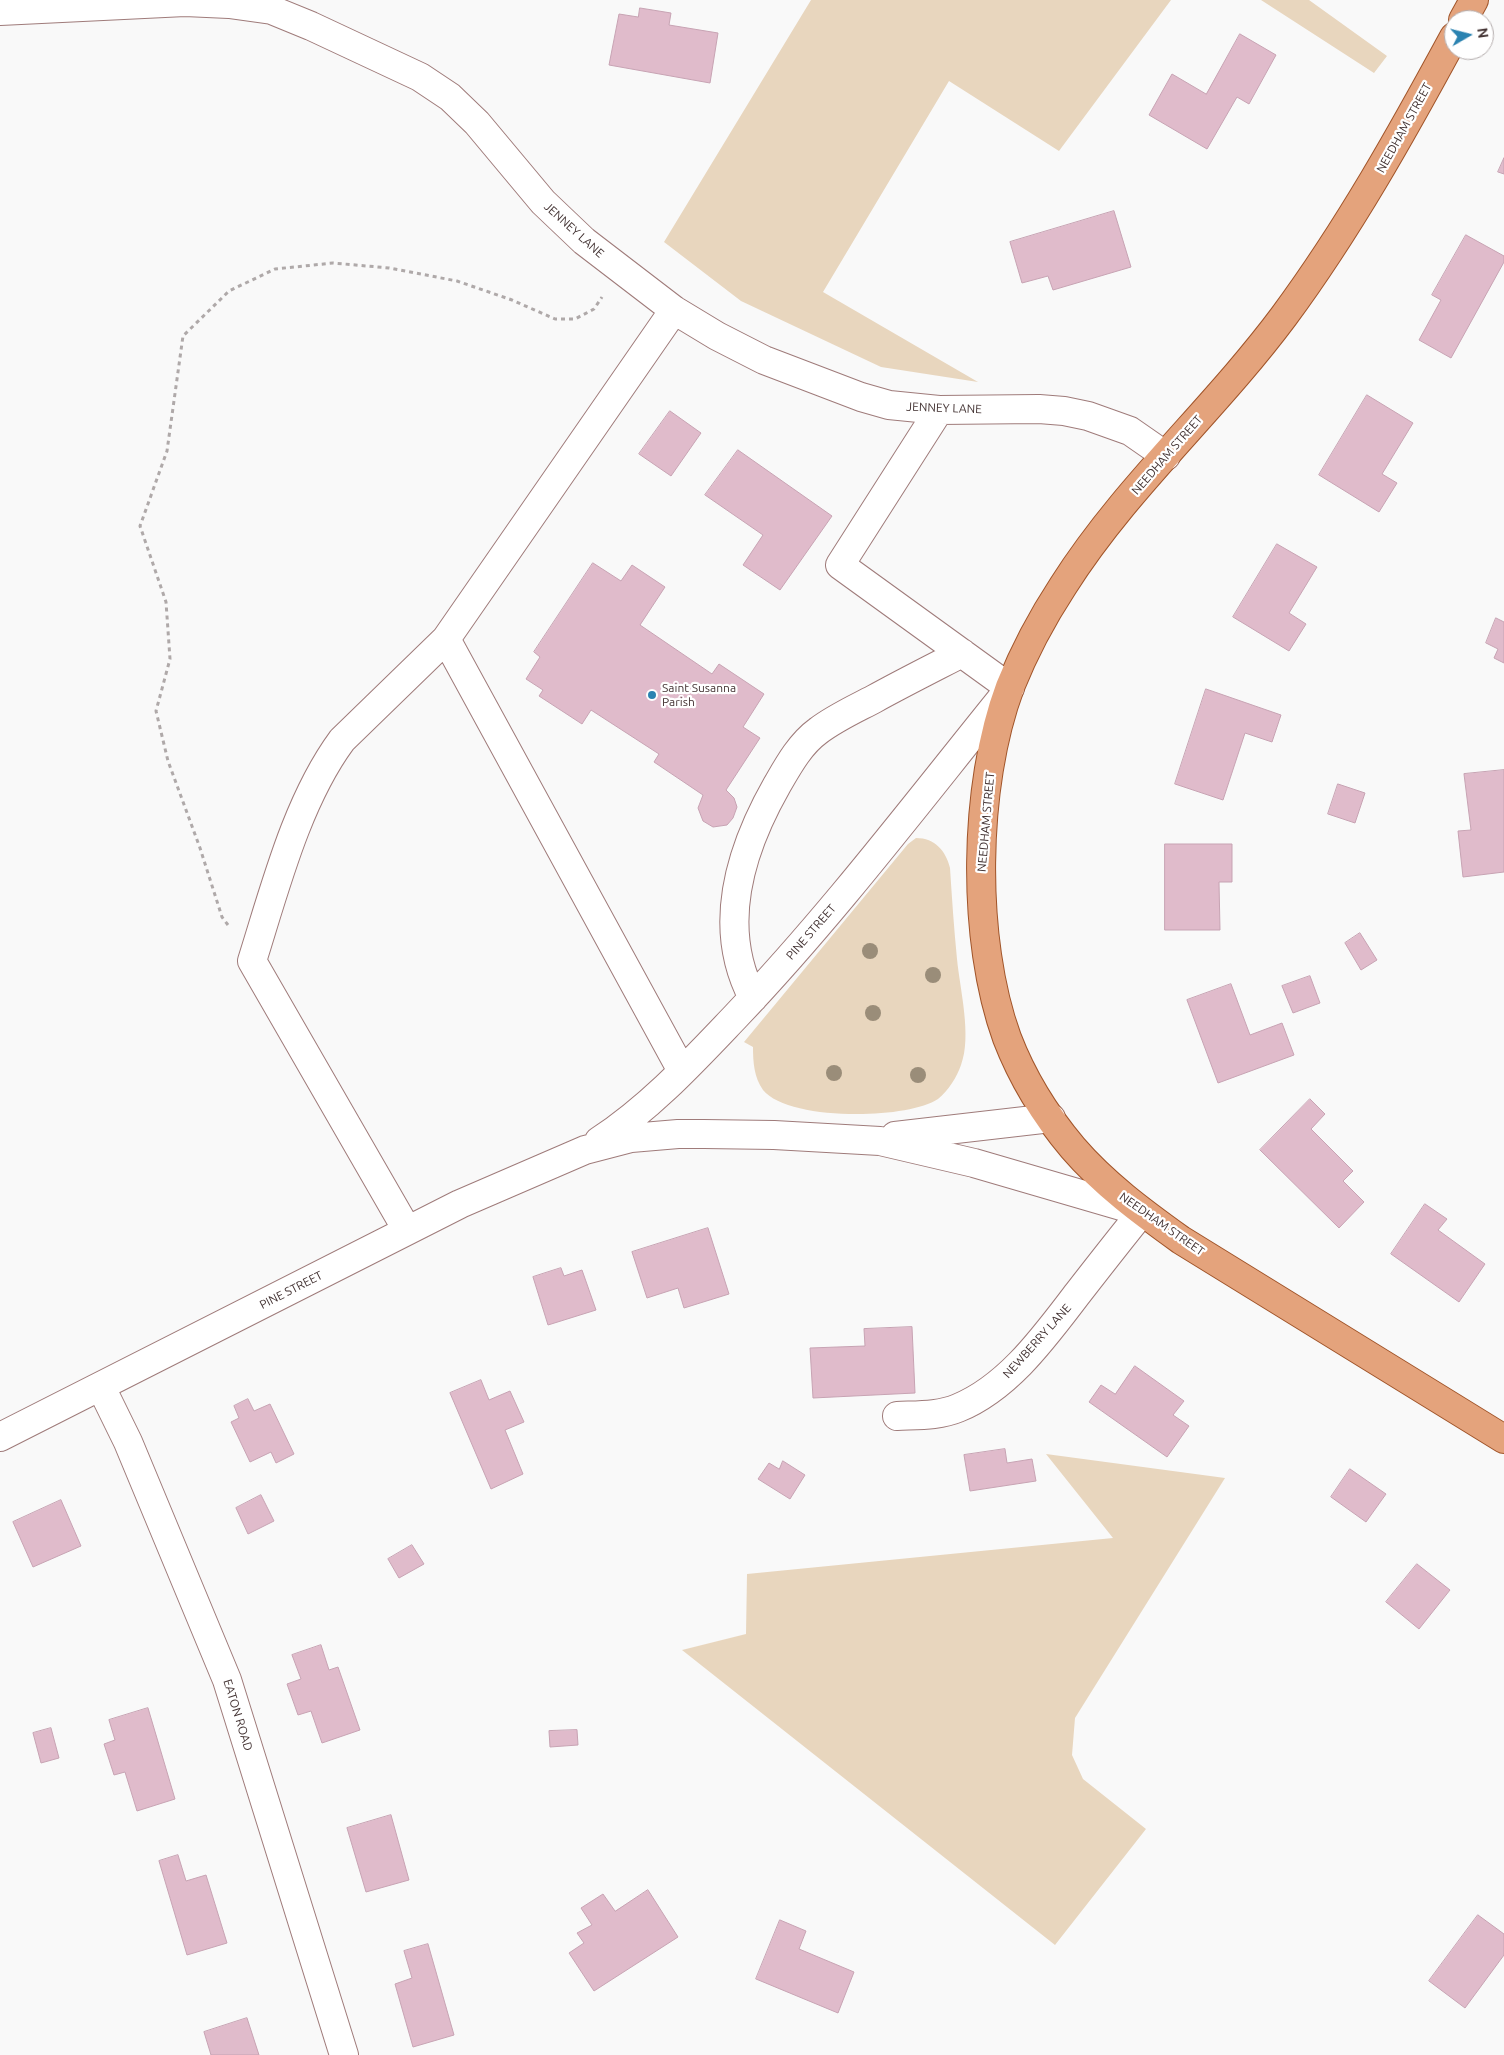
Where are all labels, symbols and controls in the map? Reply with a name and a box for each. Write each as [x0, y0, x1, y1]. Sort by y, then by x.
north arrow [1444, 10, 1494, 60]
text: N [1474, 27, 1492, 39]
street label: NEEDHAM STREET [1373, 81, 1435, 175]
street label: JENNEY LANE [541, 199, 607, 261]
street label: JENNEY LANE [906, 399, 982, 417]
street label: NEEDHAM STREET [1129, 412, 1205, 498]
place label: Saint Susanna Parish [662, 681, 736, 709]
marker: Saint Susanna Parish [646, 689, 658, 701]
street label: NEEDHAM STREET [974, 771, 998, 873]
street label: PINE STREET [783, 901, 839, 963]
street label: NEEDHAM STREET [1117, 1189, 1207, 1259]
street label: PINE STREET [257, 1268, 325, 1312]
street label: NEWBERRY LANE [1000, 1301, 1074, 1381]
street label: EATON ROAD [220, 1677, 256, 1753]

